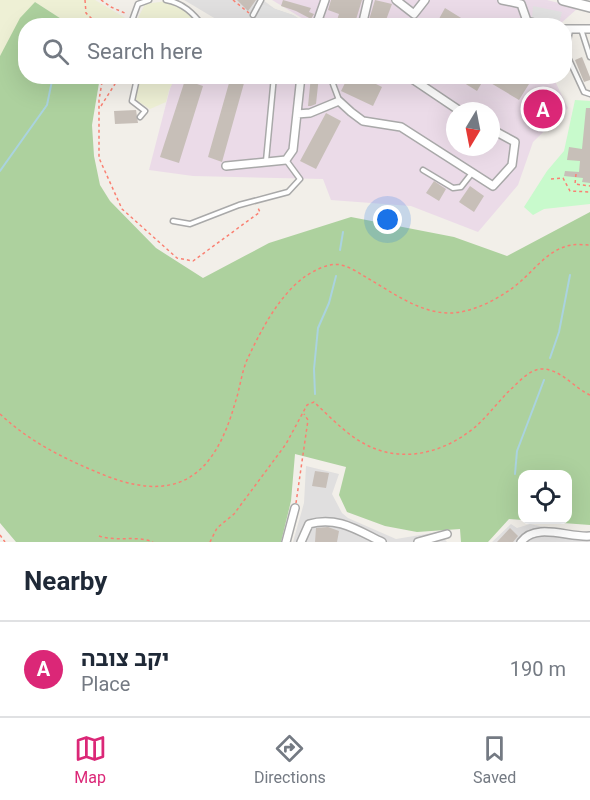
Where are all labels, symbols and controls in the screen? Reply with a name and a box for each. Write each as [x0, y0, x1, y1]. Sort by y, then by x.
search box [18, 18, 572, 84]
icon: search [39, 35, 72, 68]
text: Search here [87, 39, 203, 64]
pin: A [524, 86, 562, 132]
north arrow [446, 102, 500, 156]
your location [373, 205, 402, 234]
map controls [518, 470, 572, 524]
button: locate [518, 470, 572, 524]
text: Nearby [24, 566, 107, 596]
text: יקב צובה [81, 646, 169, 671]
text: A [37, 657, 50, 681]
text: 190 m [510, 657, 566, 681]
text: Place [81, 672, 130, 696]
tab: Map [74, 732, 107, 787]
tab: Directions [254, 732, 326, 787]
tab: Saved [473, 732, 516, 787]

